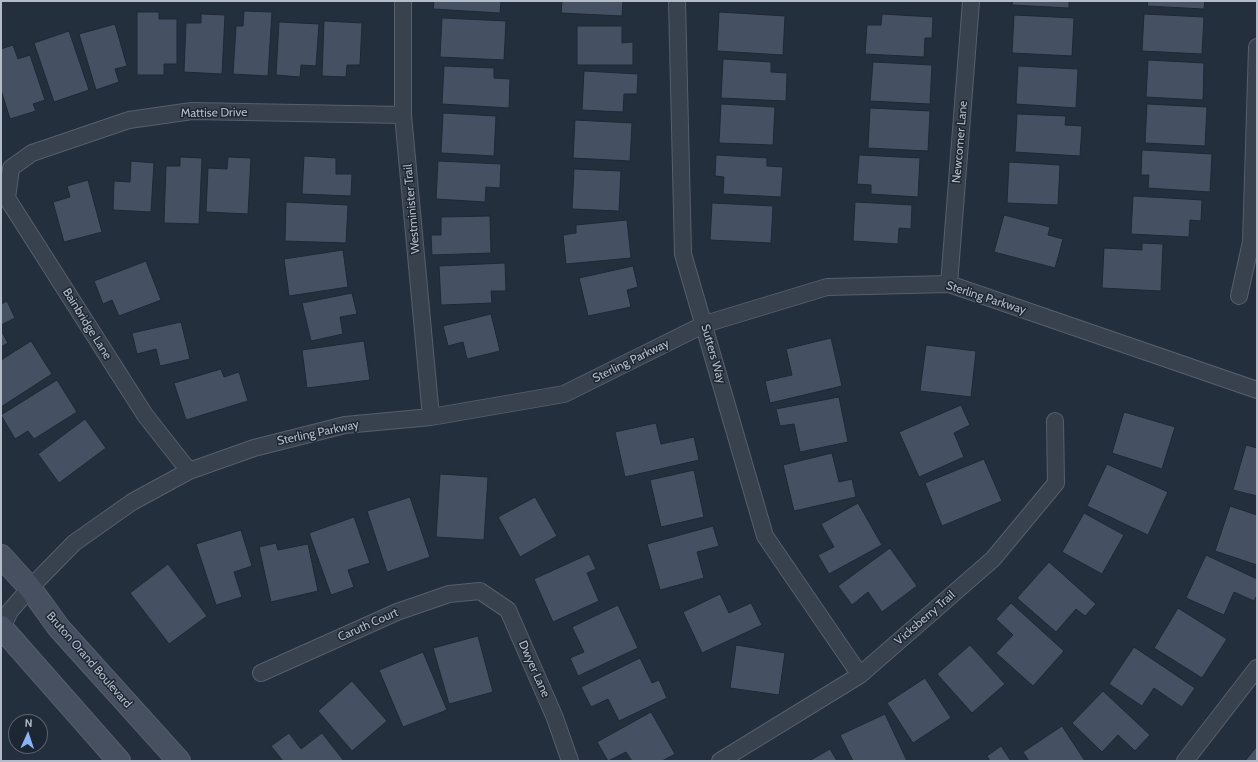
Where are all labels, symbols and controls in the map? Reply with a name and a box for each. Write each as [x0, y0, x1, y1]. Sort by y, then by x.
street label: Newcomer Lane [949, 100, 971, 184]
street label: Mattise Drive [181, 105, 247, 121]
street label: Westminister Trail [401, 163, 423, 255]
street label: Sterling Parkway [944, 278, 1028, 318]
street label: Bainbridge Lane [59, 286, 115, 362]
street label: Sutters Way [698, 323, 728, 385]
street label: Sterling Parkway [590, 336, 672, 386]
street label: Sterling Parkway [276, 417, 360, 449]
street label: Vicksberry Trail [892, 588, 958, 648]
street label: Caruth Court [336, 605, 400, 645]
street label: Bruton Orand Boulevard [43, 609, 135, 711]
street label: Dwyer Lane [515, 638, 553, 700]
north arrow [8, 714, 48, 754]
text: N [24, 716, 33, 730]

